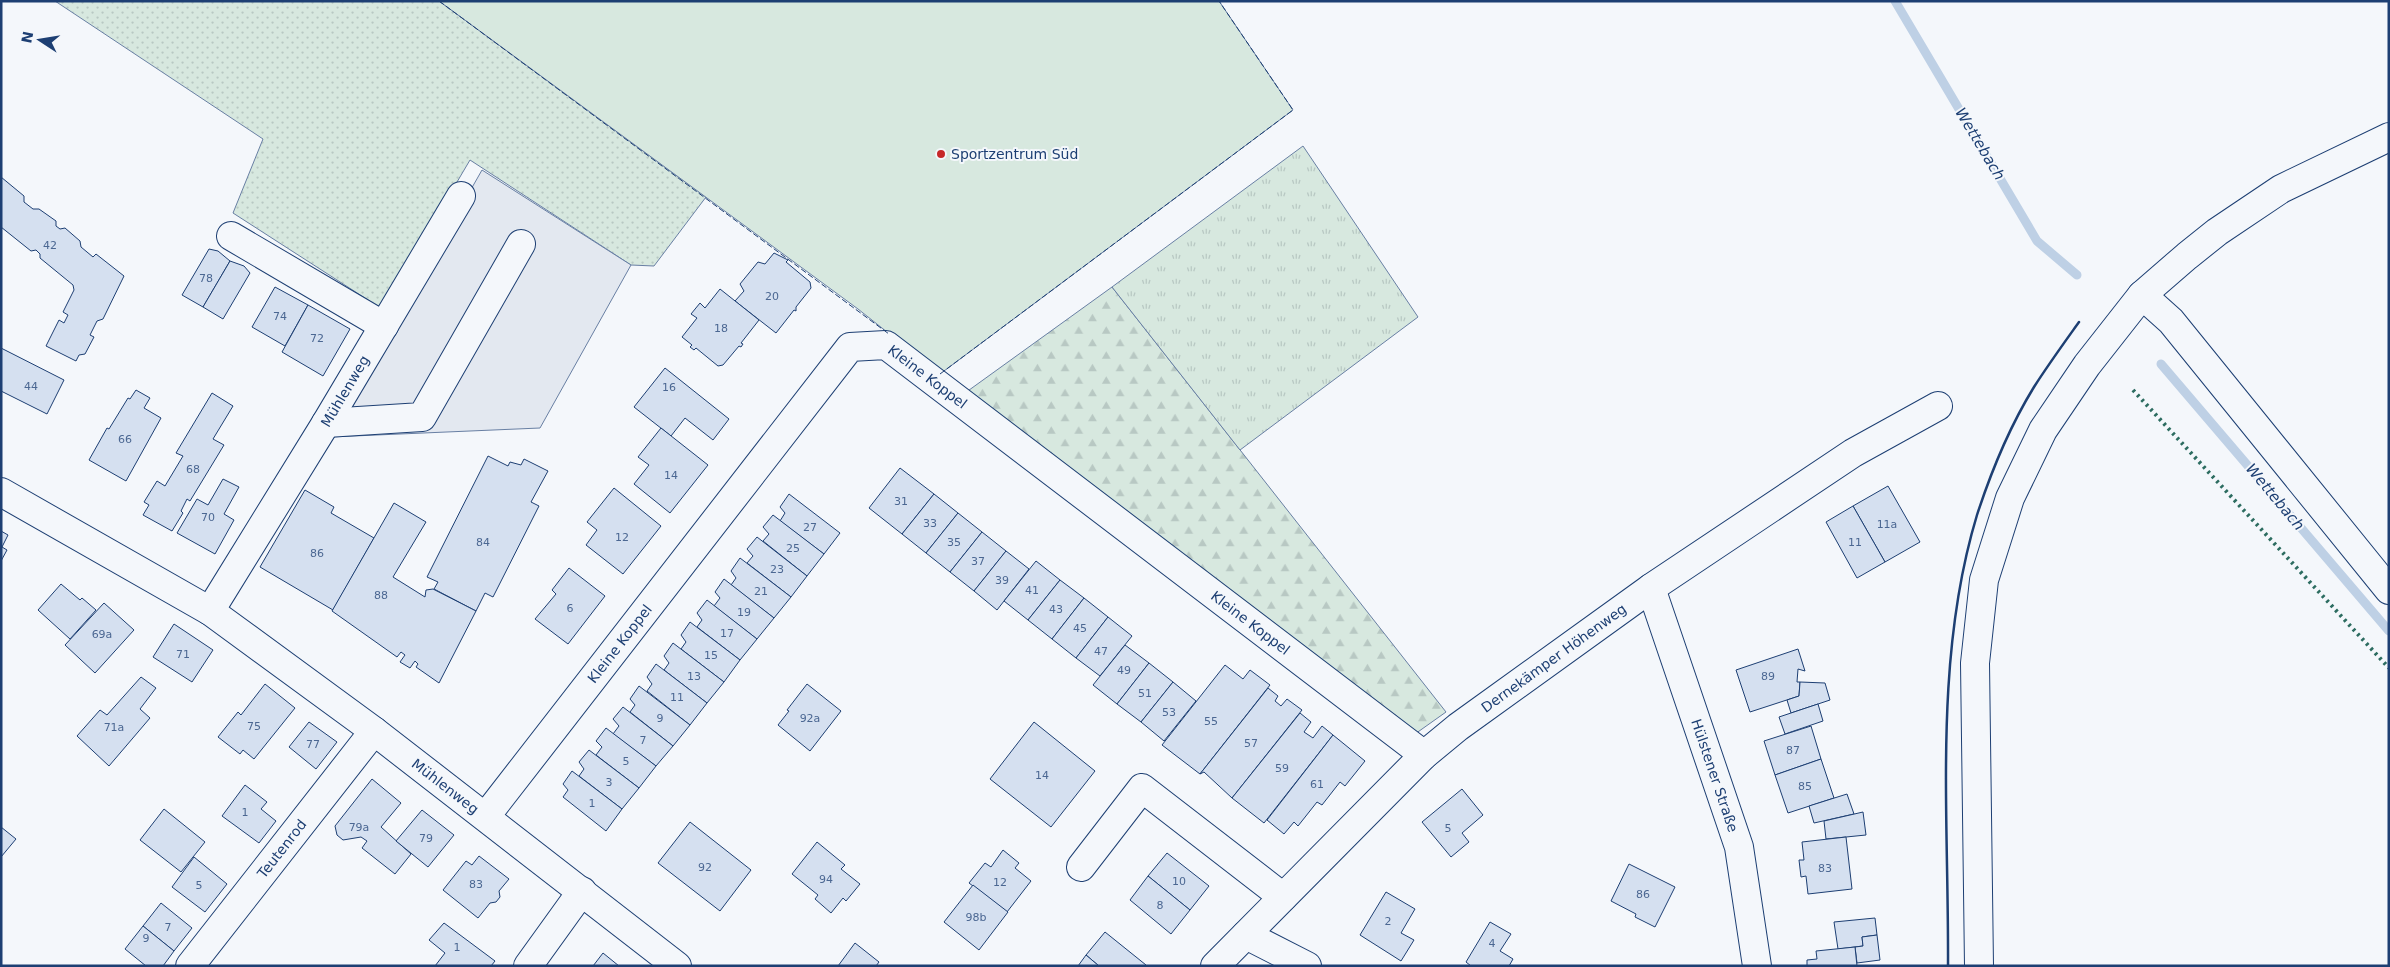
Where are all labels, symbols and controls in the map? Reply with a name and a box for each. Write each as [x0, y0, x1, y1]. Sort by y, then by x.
north arrow [15, 15, 65, 65]
text: N [18, 30, 36, 45]
water label: Wettebach [1951, 104, 2009, 184]
place label: Sportzentrum Süd [951, 146, 1078, 162]
marker: Sportzentrum Süd [935, 148, 947, 160]
house number: 42 [43, 239, 57, 252]
house number: 78 [199, 272, 213, 285]
house number: 20 [765, 290, 779, 303]
house number: 74 [273, 310, 287, 323]
house number: 18 [714, 322, 728, 335]
house number: 72 [310, 332, 324, 345]
street label: Kleine Koppel [885, 342, 970, 412]
street label: Mühlenweg [318, 353, 372, 430]
house number: 44 [24, 380, 38, 393]
house number: 16 [662, 381, 676, 394]
house number: 66 [118, 433, 132, 446]
water label: Wettebach [2242, 460, 2308, 534]
house number: 68 [186, 463, 200, 476]
house number: 14 [664, 469, 678, 482]
house number: 31 [894, 495, 908, 508]
house number: 70 [201, 511, 215, 524]
house number: 33 [923, 517, 937, 530]
house number: 11a [1877, 518, 1897, 531]
house number: 27 [803, 521, 817, 534]
house number: 12 [615, 531, 629, 544]
house number: 84 [476, 536, 490, 549]
house number: 35 [947, 536, 961, 549]
house number: 11 [1848, 536, 1862, 549]
house number: 25 [786, 542, 800, 555]
house number: 86 [310, 547, 324, 560]
house number: 37 [971, 555, 985, 568]
house number: 23 [770, 563, 784, 576]
house number: 39 [995, 574, 1009, 587]
house number: 41 [1025, 584, 1039, 597]
house number: 21 [754, 585, 768, 598]
street label: Kleine Koppel [1208, 588, 1293, 658]
house number: 88 [374, 589, 388, 602]
street label: Kleine Koppel [584, 601, 655, 686]
street label: Dernekämper Höhenweg [1478, 601, 1629, 716]
house number: 6 [567, 602, 574, 615]
house number: 43 [1049, 603, 1063, 616]
house number: 19 [737, 606, 751, 619]
house number: 45 [1073, 622, 1087, 635]
house number: 17 [720, 627, 734, 640]
house number: 69a [92, 628, 112, 641]
house number: 47 [1094, 645, 1108, 658]
house number: 71 [176, 648, 190, 661]
house number: 15 [704, 649, 718, 662]
house number: 49 [1117, 664, 1131, 677]
house number: 13 [687, 670, 701, 683]
house number: 89 [1761, 670, 1775, 683]
house number: 51 [1138, 687, 1152, 700]
house number: 11 [670, 691, 684, 704]
house number: 53 [1162, 706, 1176, 719]
house number: 9 [657, 712, 664, 725]
house number: 92a [800, 712, 820, 725]
house number: 55 [1204, 715, 1218, 728]
street label: Hülstener Straße [1688, 717, 1741, 834]
house number: 75 [247, 720, 261, 733]
house number: 71a [104, 721, 124, 734]
house number: 7 [640, 734, 647, 747]
house number: 57 [1244, 737, 1258, 750]
house number: 77 [306, 738, 320, 751]
house number: 87 [1786, 744, 1800, 757]
street label: Mühlenweg [409, 755, 482, 817]
house number: 5 [623, 755, 630, 768]
house number: 59 [1275, 762, 1289, 775]
house number: 14 [1035, 769, 1049, 782]
house number: 3 [606, 776, 613, 789]
house number: 61 [1310, 778, 1324, 791]
house number: 85 [1798, 780, 1812, 793]
house number: 1 [589, 797, 596, 810]
house number: 1 [242, 806, 249, 819]
street label: Teutenrod [253, 816, 310, 882]
house number: 79a [349, 821, 369, 834]
house number: 5 [1445, 822, 1452, 835]
house number: 79 [419, 832, 433, 845]
house number: 92 [698, 861, 712, 874]
house number: 83 [1818, 862, 1832, 875]
house number: 94 [819, 873, 833, 886]
house number: 10 [1172, 875, 1186, 888]
house number: 12 [993, 876, 1007, 889]
house number: 83 [469, 878, 483, 891]
house number: 5 [196, 879, 203, 892]
house number: 86 [1636, 888, 1650, 901]
house number: 8 [1157, 899, 1164, 912]
house number: 98b [966, 911, 987, 924]
house number: 2 [1385, 915, 1392, 928]
house number: 7 [165, 921, 172, 934]
house number: 9 [143, 932, 150, 945]
house number: 4 [1489, 937, 1496, 950]
house number: 1 [454, 941, 461, 954]

